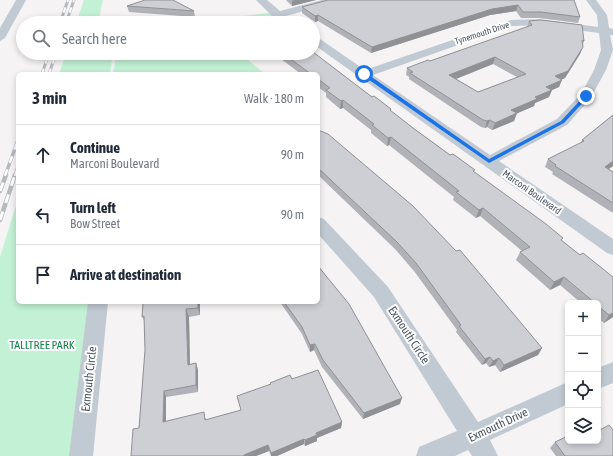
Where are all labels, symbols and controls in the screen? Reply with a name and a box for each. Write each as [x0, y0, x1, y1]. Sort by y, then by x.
search box [16, 16, 320, 60]
street label: Tynemouth Drive [454, 20, 510, 46]
icon: search [30, 27, 52, 49]
text: Search here [62, 30, 127, 47]
route start [355, 65, 373, 83]
route end [577, 87, 595, 105]
text: 3 min [32, 88, 67, 108]
text: Walk · 180 m [244, 91, 304, 106]
text: Continue [70, 139, 120, 156]
icon: ahead [32, 144, 54, 166]
text: 90 m [281, 147, 304, 162]
text: Marconi Boulevard [70, 156, 160, 171]
street label: Marconi Boulevard [501, 168, 564, 216]
text: Turn left [70, 199, 116, 216]
icon: left [32, 204, 54, 226]
text: 90 m [281, 207, 304, 222]
text: Bow Street [70, 216, 120, 231]
icon: arrive [32, 264, 54, 286]
text: Arrive at destination [70, 266, 181, 283]
map controls [565, 300, 601, 444]
button: + [565, 300, 601, 336]
street label: Exmouth Circle [385, 304, 433, 366]
button: − [565, 336, 601, 372]
park label: TALLTREE PARK [9, 338, 75, 352]
street label: Exmouth Circle [79, 346, 99, 412]
button: locate [565, 372, 601, 408]
street label: Exmouth Drive [466, 405, 530, 445]
button: layers [565, 408, 601, 444]

